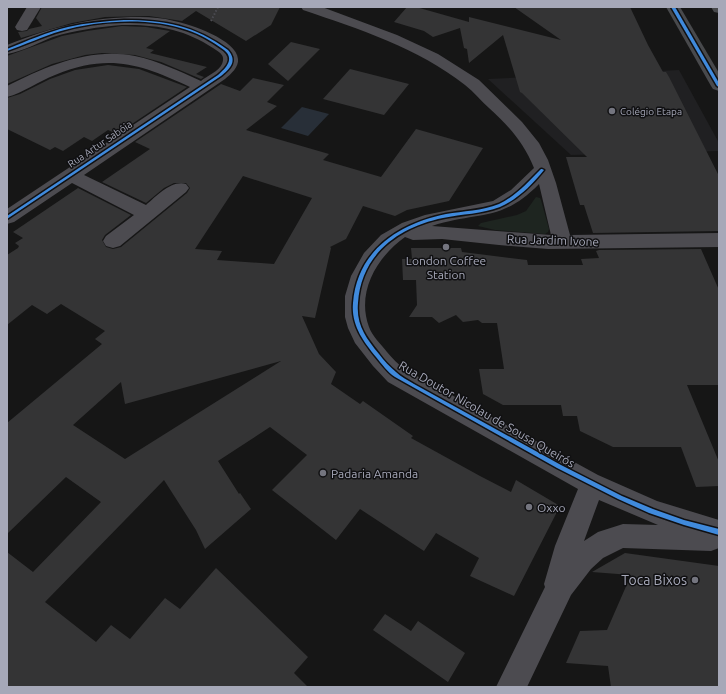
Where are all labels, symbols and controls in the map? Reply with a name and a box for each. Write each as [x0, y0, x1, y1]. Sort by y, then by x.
marker: Colégio Etapa [607, 106, 617, 116]
place label: Colégio Etapa [620, 106, 682, 117]
street label: Rua Artur Sabóia [66, 118, 134, 170]
street label: Rua Jardim Ivone [507, 232, 599, 248]
marker: London Coffee Station [441, 242, 451, 252]
place label: London Coffee Station [406, 254, 486, 281]
street label: Rua Doutor Nicolau de Sousa Queirós [397, 358, 577, 470]
place label: Padaria Amanda [331, 467, 418, 480]
marker: Padaria Amanda [318, 468, 328, 478]
place label: Oxxo [537, 501, 566, 514]
marker: Oxxo [524, 502, 534, 512]
place label: Toca Bixos [621, 572, 687, 588]
marker: Toca Bixos [690, 575, 700, 585]

